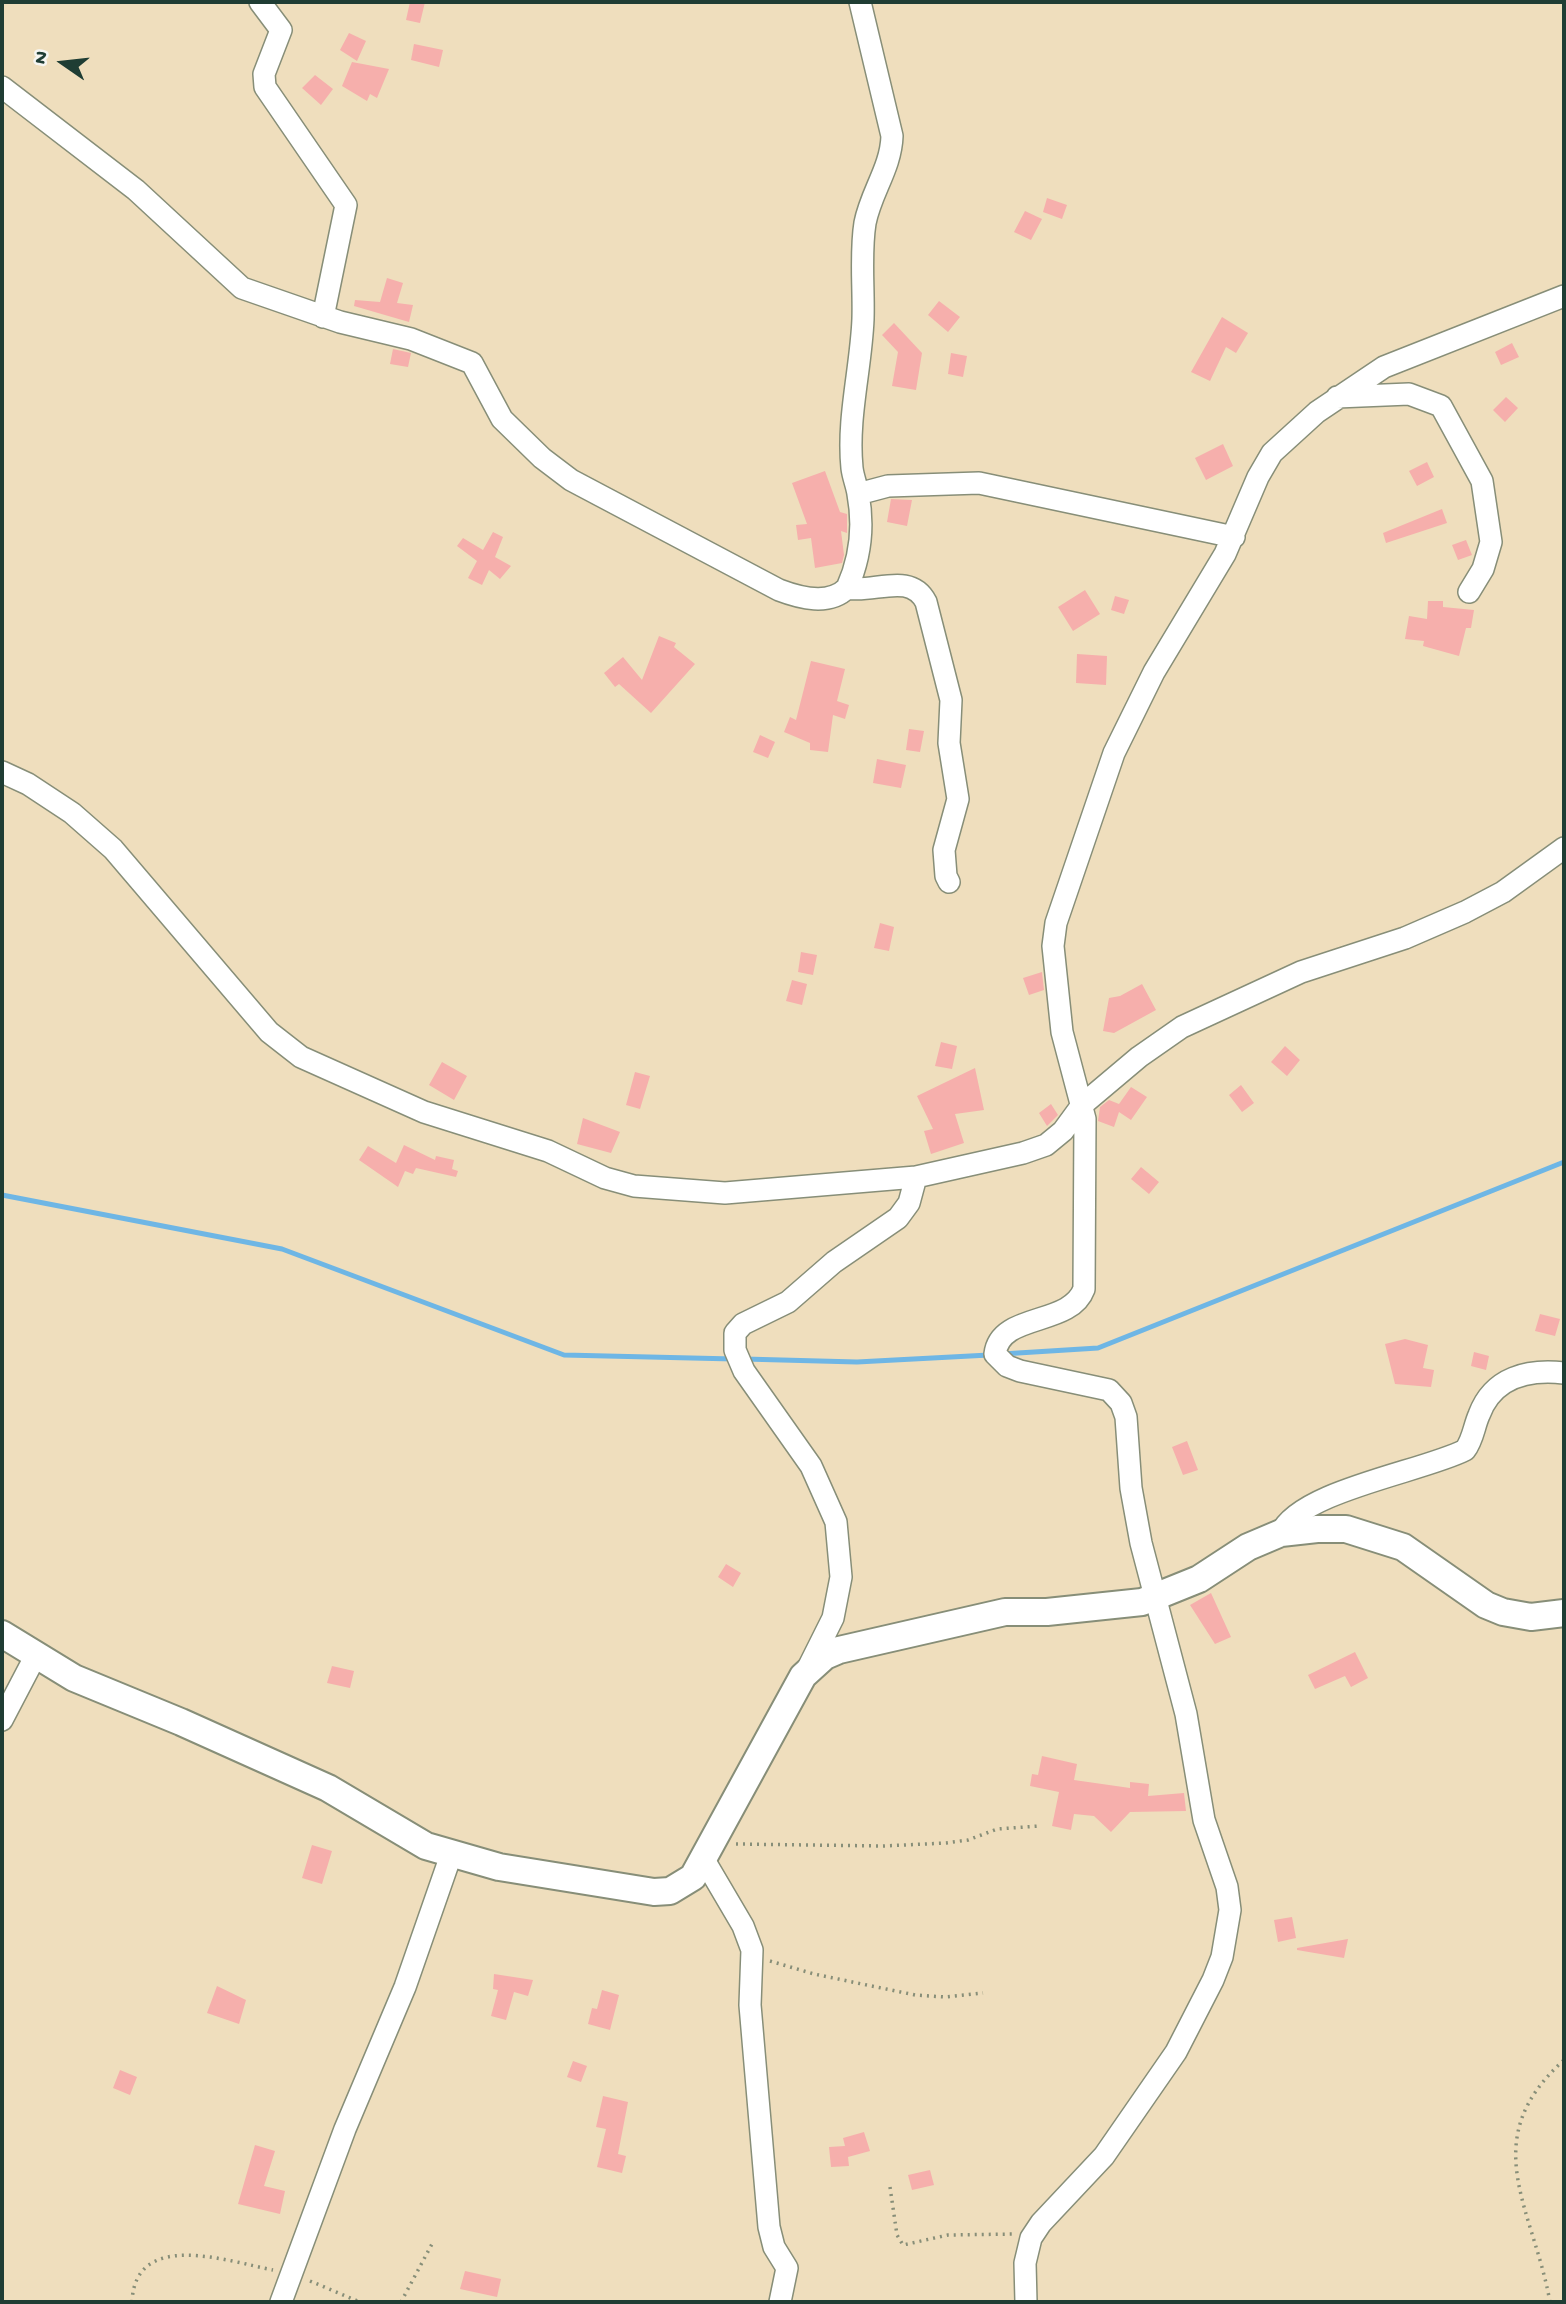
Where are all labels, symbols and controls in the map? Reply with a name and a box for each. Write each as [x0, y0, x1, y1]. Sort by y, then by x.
north arrow [28, 28, 98, 98]
text: N [29, 49, 55, 67]

